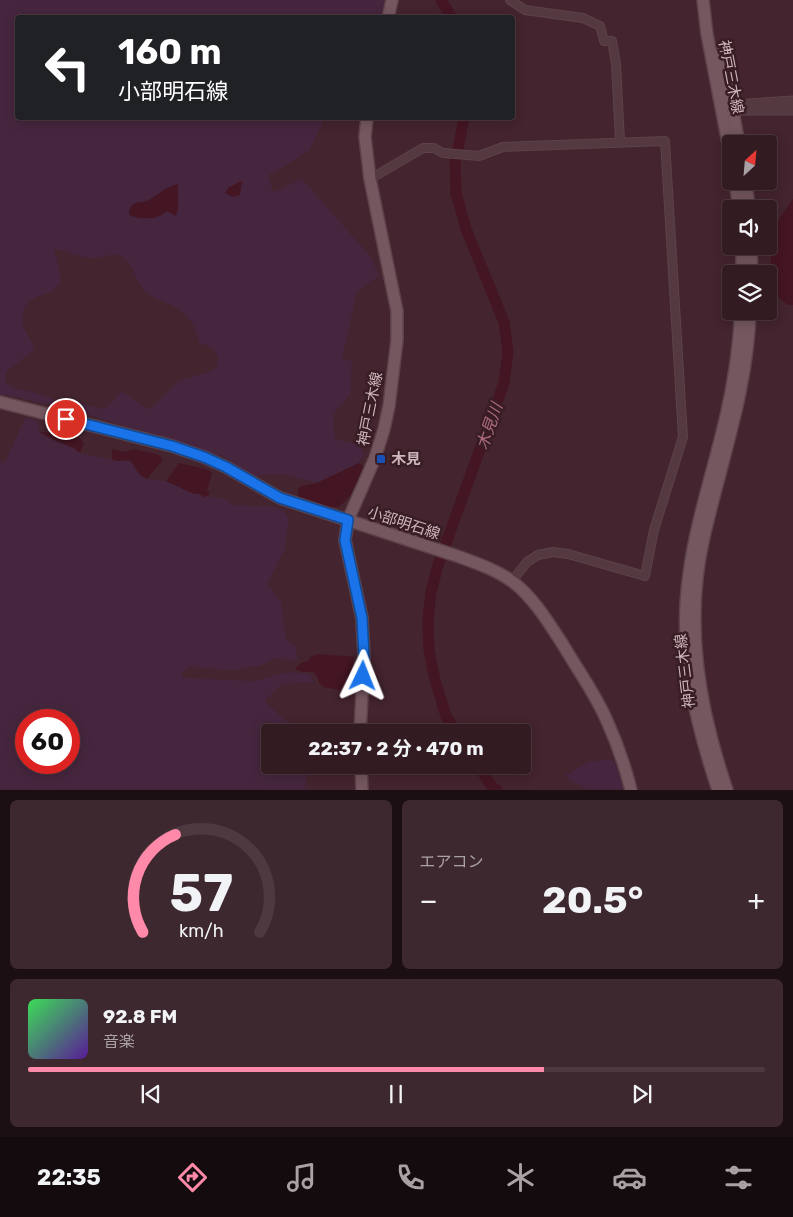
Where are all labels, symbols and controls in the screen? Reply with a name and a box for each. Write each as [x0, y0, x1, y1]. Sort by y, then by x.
text: 160 m [118, 31, 222, 73]
icon: left [35, 35, 100, 100]
street label: 神戸三木線 [715, 38, 747, 116]
text: 小部明石線 [118, 78, 228, 105]
north arrow [722, 135, 778, 190]
map controls [722, 135, 777, 320]
button: sound [722, 200, 777, 255]
button: layers [722, 265, 777, 320]
street label: 神戸三木線 [354, 370, 386, 448]
pin [45, 398, 87, 440]
water label: 木見川 [473, 398, 507, 452]
icon: arrive [52, 405, 80, 433]
place label: 木見 [391, 450, 421, 468]
marker: 木見 [375, 453, 387, 465]
street label: 小部明石線 [366, 503, 442, 543]
street label: 神戸三木線 [671, 633, 699, 709]
position arrow [336, 649, 388, 701]
speed limit sign: 60 [15, 709, 80, 774]
text: 22:37 · 2 分 · 470 m [308, 737, 484, 760]
text: エアコン [420, 852, 484, 871]
text: 57 [169, 862, 232, 924]
text: 20.5° [542, 877, 643, 923]
text: − [420, 884, 438, 917]
text: + [748, 884, 765, 917]
text: km/h [178, 920, 223, 941]
text: 92.8 FM [103, 1005, 177, 1028]
text: 音楽 [103, 1032, 135, 1051]
icon: previous [137, 1080, 165, 1108]
icon: pause [382, 1080, 410, 1108]
icon: next [628, 1080, 656, 1108]
icon: directions [175, 1160, 210, 1195]
icon: music [284, 1160, 319, 1195]
icon: phone [393, 1160, 428, 1195]
icon: climate [503, 1160, 538, 1195]
icon: car [612, 1160, 647, 1195]
icon: filters [721, 1160, 756, 1195]
text: 22:35 [37, 1164, 101, 1191]

